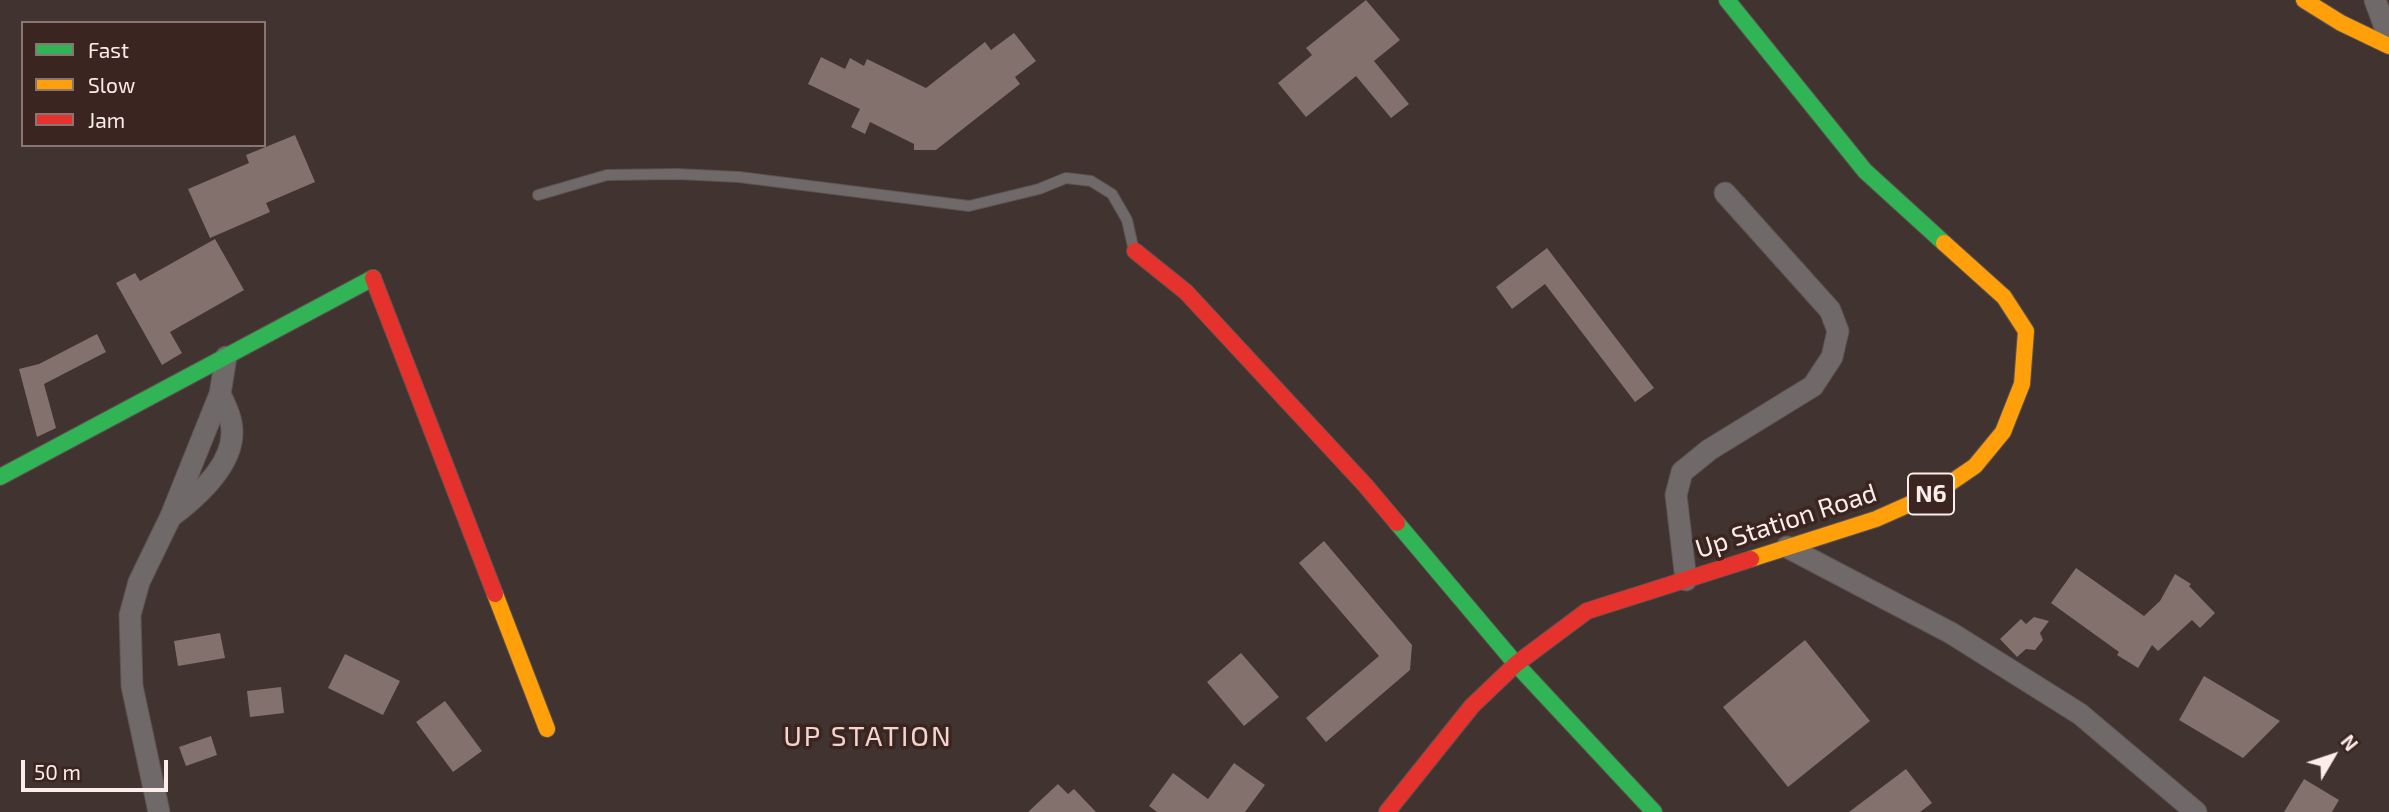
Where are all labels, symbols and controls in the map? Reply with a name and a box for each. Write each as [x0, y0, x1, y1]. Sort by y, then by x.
legend [21, 21, 266, 147]
text: Fast [88, 37, 129, 62]
text: Slow [88, 72, 135, 97]
text: Jam [88, 107, 125, 132]
road number: N6 [1908, 474, 1954, 514]
street label: Up Station Road [1691, 477, 1881, 565]
district label: UP STATION [784, 720, 952, 754]
north arrow [2298, 721, 2368, 791]
text: N [2336, 730, 2363, 755]
scale bar [24, 746, 172, 790]
text: 50 m [34, 759, 81, 784]

